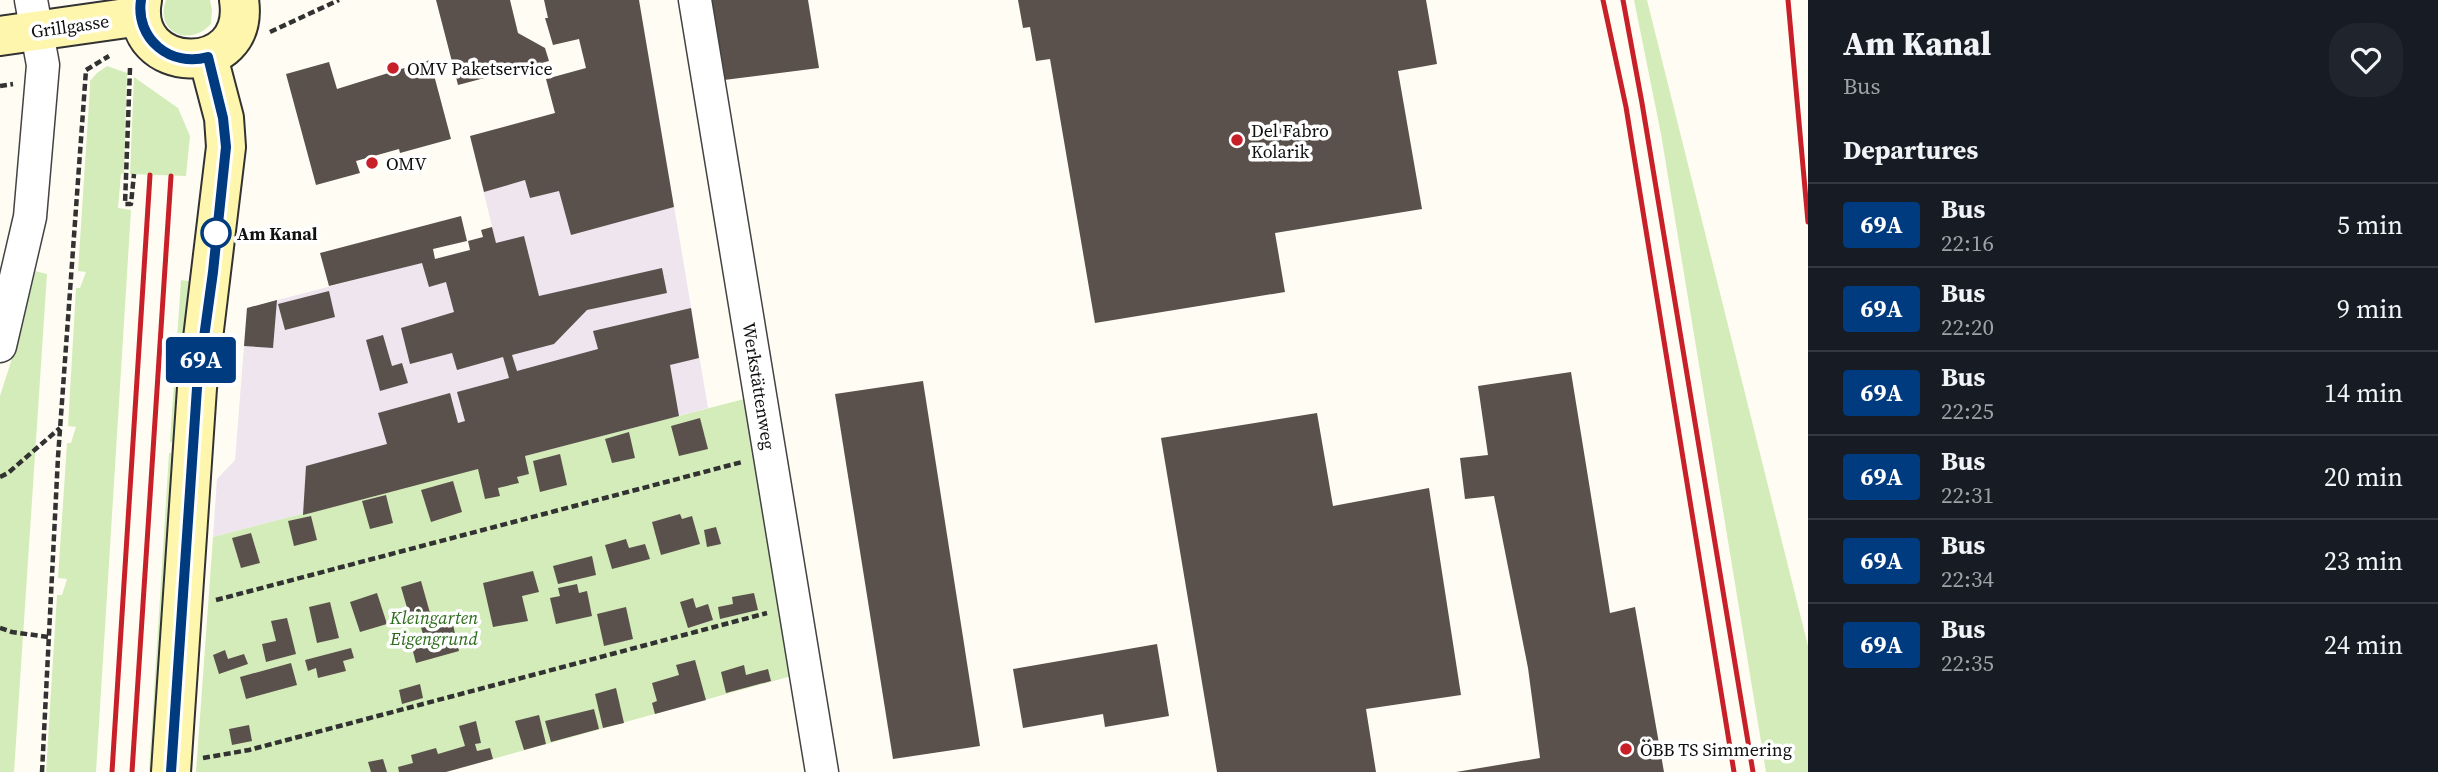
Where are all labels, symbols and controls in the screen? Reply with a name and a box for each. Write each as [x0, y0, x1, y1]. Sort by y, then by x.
street label: Grillgasse [29, 8, 111, 44]
text: Am Kanal [1843, 21, 1991, 66]
button: heart [2329, 23, 2403, 97]
place label: OMV Paketservice [407, 56, 553, 81]
marker: OMV Paketservice [385, 60, 401, 76]
text: Bus [1843, 70, 1880, 102]
place label: Del Fabro Kolarik [1251, 118, 1329, 164]
marker: Del Fabro Kolarik [1229, 132, 1245, 148]
text: Departures [1843, 132, 1978, 168]
place label: OMV [386, 151, 427, 176]
marker: OMV [364, 155, 380, 171]
text: Bus [1941, 191, 1985, 227]
text: 5 min [2337, 207, 2403, 243]
text: 69A [1860, 208, 1903, 241]
marker: Am Kanal [201, 218, 231, 248]
place label: Am Kanal [237, 221, 318, 246]
text: 22:16 [1941, 227, 1994, 259]
text: Bus [1941, 275, 1985, 311]
text: 9 min [2337, 291, 2403, 327]
text: 69A [1860, 292, 1903, 325]
text: 22:20 [1941, 311, 1994, 343]
street label: Werkstättenweg [737, 321, 781, 451]
line badge: 69A [161, 337, 241, 383]
text: 69A [180, 343, 222, 376]
text: Bus [1941, 359, 1985, 395]
text: 14 min [2324, 375, 2403, 411]
text: 69A [1860, 376, 1903, 409]
text: 22:25 [1941, 395, 1994, 427]
text: Bus [1941, 443, 1985, 479]
text: 20 min [2324, 459, 2403, 495]
text: 69A [1860, 460, 1903, 493]
text: 22:31 [1941, 479, 1994, 511]
text: Bus [1941, 527, 1985, 563]
text: 23 min [2324, 543, 2403, 579]
text: 69A [1860, 544, 1903, 577]
text: 22:34 [1941, 563, 1994, 595]
park label: Kleingarten Eigengrund [389, 605, 478, 651]
text: Bus [1941, 611, 1985, 647]
text: 24 min [2324, 627, 2403, 663]
text: 69A [1860, 628, 1903, 661]
text: 22:35 [1941, 647, 1994, 679]
place label: ÖBB TS Simmering [1640, 737, 1792, 762]
marker: ÖBB TS Simmering [1618, 741, 1634, 757]

